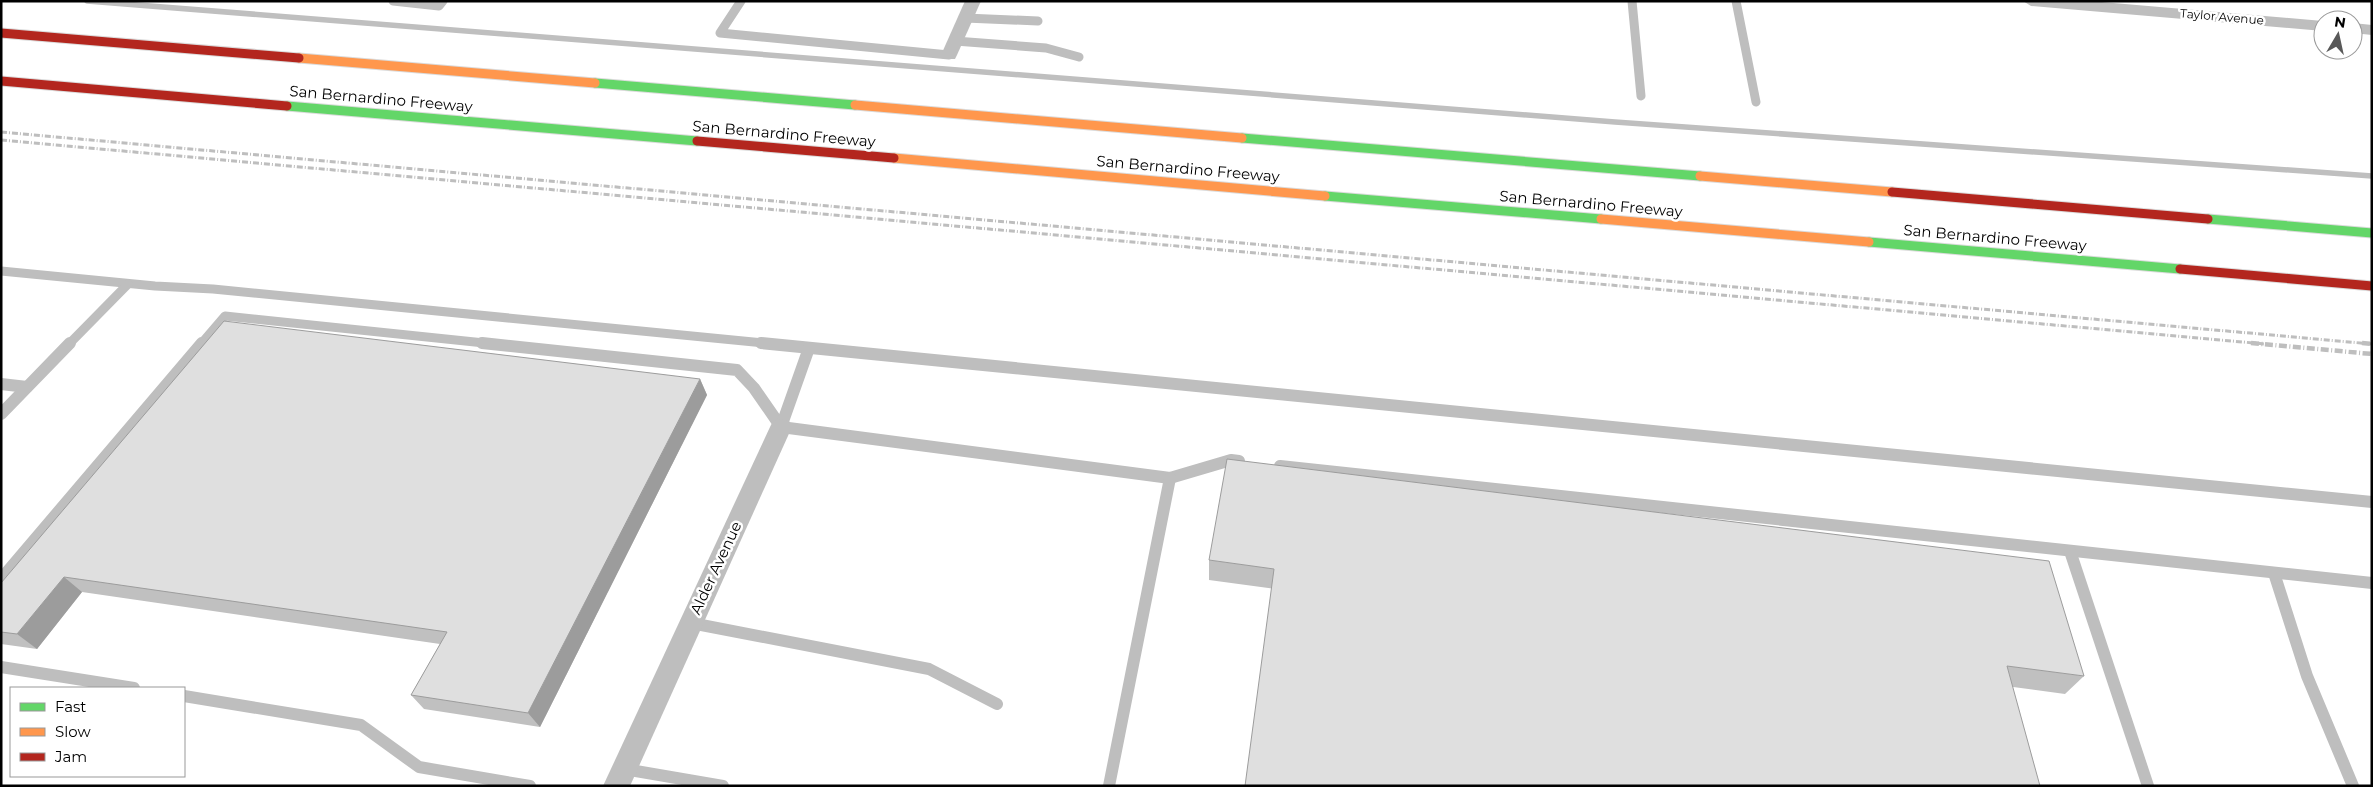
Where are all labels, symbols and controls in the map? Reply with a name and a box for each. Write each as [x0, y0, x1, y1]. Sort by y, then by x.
street label: Taylor Avenue [2180, 5, 2264, 28]
north arrow [2313, 10, 2363, 60]
text: N [2333, 12, 2347, 32]
street label: San Bernardino Freeway [289, 81, 474, 116]
street label: San Bernardino Freeway [692, 116, 877, 151]
street label: San Bernardino Freeway [1096, 151, 1281, 186]
street label: San Bernardino Freeway [1499, 186, 1684, 221]
street label: San Bernardino Freeway [1903, 220, 2088, 255]
street label: Alder Avenue [686, 518, 745, 617]
legend [10, 687, 185, 777]
text: Fast [55, 697, 86, 716]
text: Slow [55, 722, 91, 741]
text: Jam [54, 747, 87, 766]

